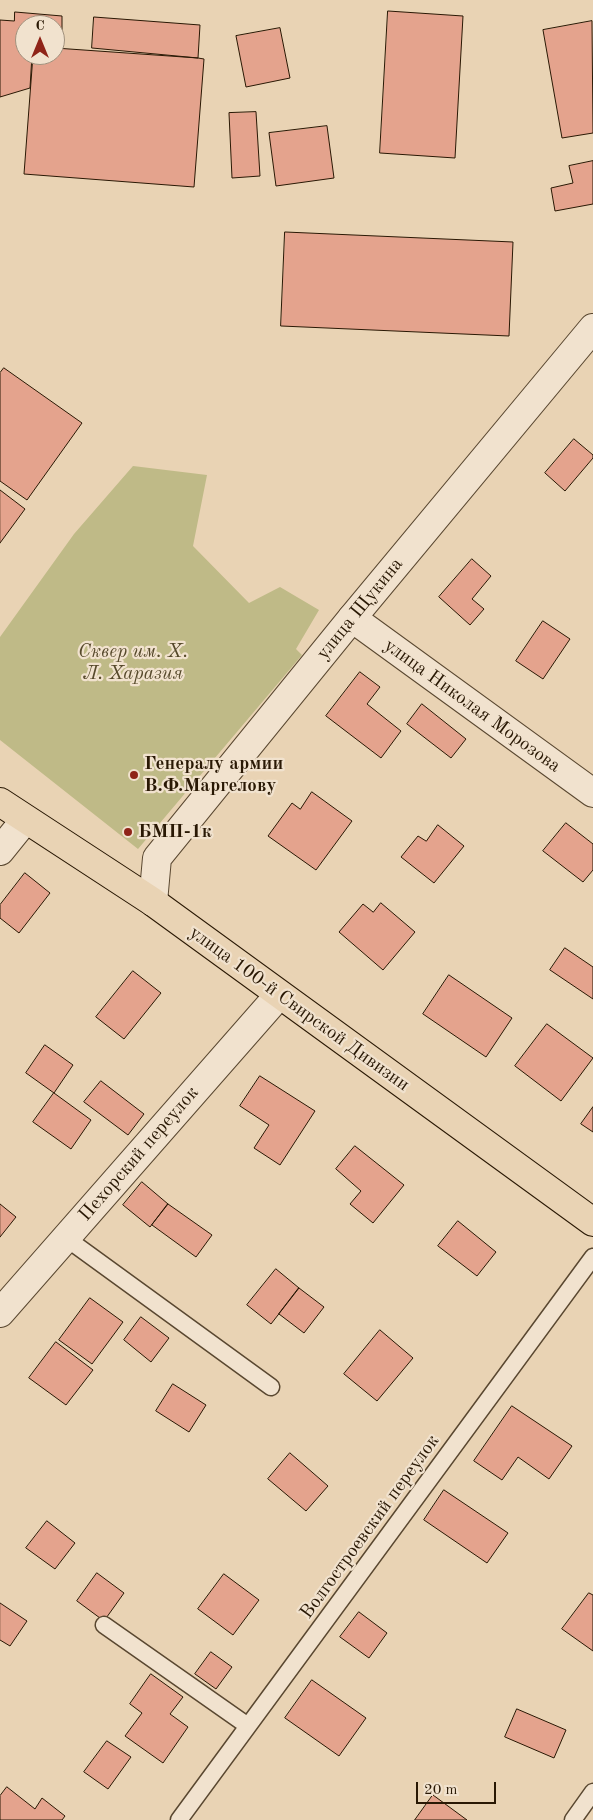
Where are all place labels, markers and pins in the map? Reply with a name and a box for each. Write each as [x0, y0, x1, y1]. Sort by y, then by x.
place label: Генералу армии В.Ф.Маргелову [144, 753, 283, 797]
marker: Генералу армии В.Ф.Маргелову [128, 769, 140, 781]
place label: БМП-1к [138, 821, 212, 843]
marker: БМП-1к [122, 826, 134, 838]

